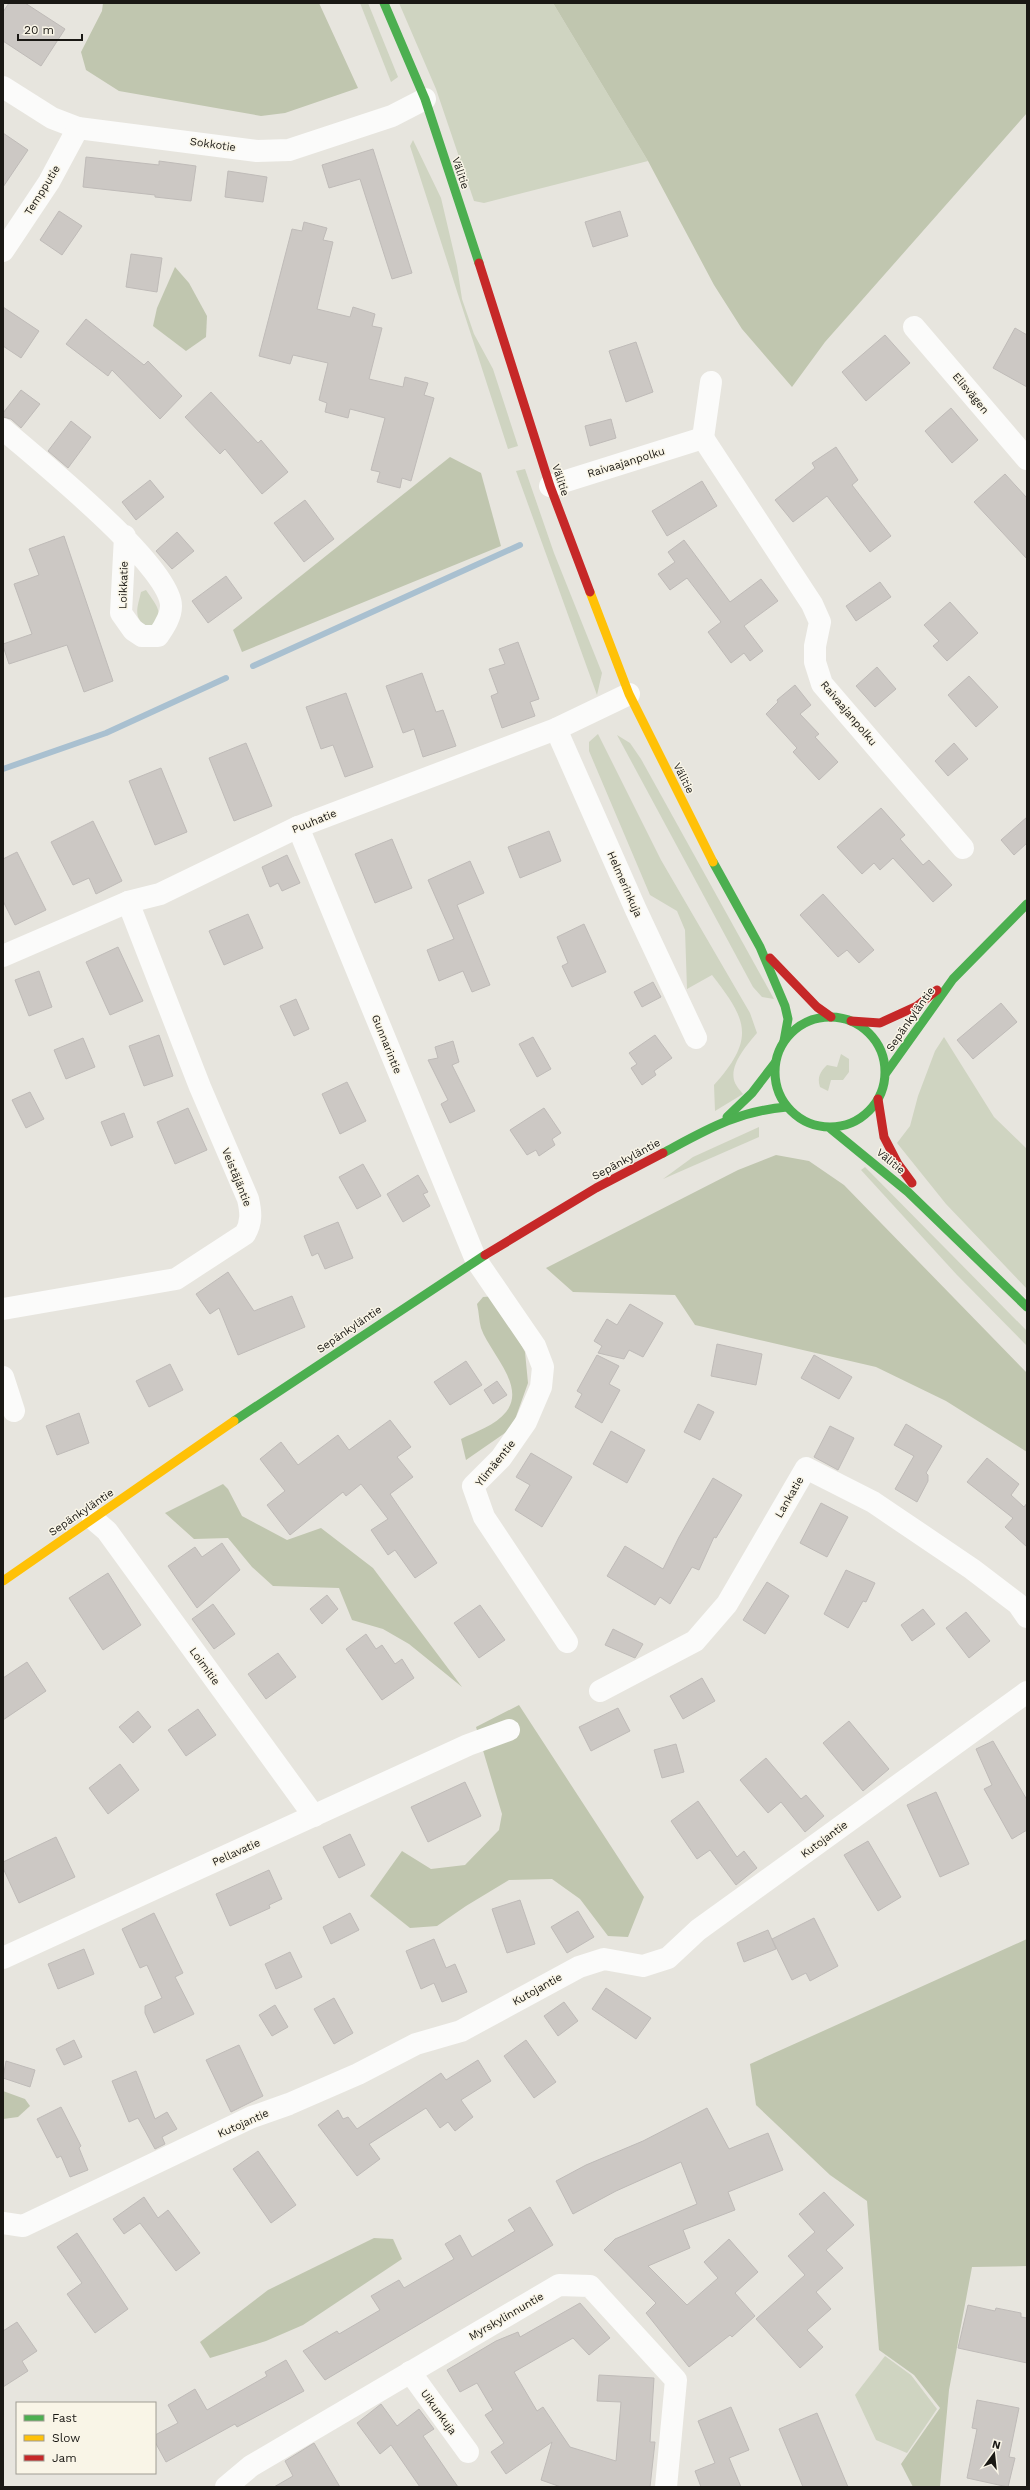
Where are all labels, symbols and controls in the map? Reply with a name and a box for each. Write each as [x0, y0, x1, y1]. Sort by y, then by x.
scale bar [18, 16, 82, 42]
text: 20 m [24, 23, 54, 37]
street label: Sokkotie [189, 135, 237, 154]
street label: Välitie [449, 156, 472, 191]
street label: Tempputie [22, 163, 63, 218]
street label: Elisvägen [950, 370, 992, 417]
street label: Raivaajanpolku [586, 445, 666, 480]
street label: Välitie [549, 463, 572, 498]
street label: Loikkatie [116, 561, 131, 609]
street label: Raivaajanpolku [818, 678, 879, 748]
street label: Välitie [670, 761, 697, 796]
street label: Puuhatie [290, 807, 338, 836]
street label: Helmerinkuja [604, 849, 645, 919]
street label: Sepänkyläntie [883, 985, 937, 1054]
street label: Gunnarintie [369, 1013, 404, 1076]
street label: Sepänkyläntie [590, 1136, 663, 1183]
street label: Veistäjäntie [219, 1146, 254, 1209]
street label: Välitie [874, 1146, 907, 1177]
street label: Sepänkyläntie [314, 1303, 384, 1356]
street label: Ylimäentie [473, 1437, 518, 1489]
street label: Lankatie [772, 1474, 806, 1520]
street label: Sepänkyläntie [46, 1486, 116, 1539]
street label: Loimitie [187, 1645, 223, 1688]
street label: Kutojantie [798, 1818, 850, 1861]
street label: Pellavatie [210, 1836, 262, 1869]
street label: Kutojantie [510, 1970, 564, 2008]
street label: Kutojantie [216, 2106, 271, 2141]
street label: Myrskylinnuntie [466, 2290, 546, 2343]
street label: Uikunkuja [418, 2387, 459, 2437]
legend [16, 2402, 156, 2474]
text: Fast [52, 2411, 77, 2425]
text: Slow [52, 2431, 80, 2445]
north arrow [974, 2434, 1014, 2474]
text: N [991, 2437, 1002, 2452]
text: Jam [52, 2451, 77, 2465]

